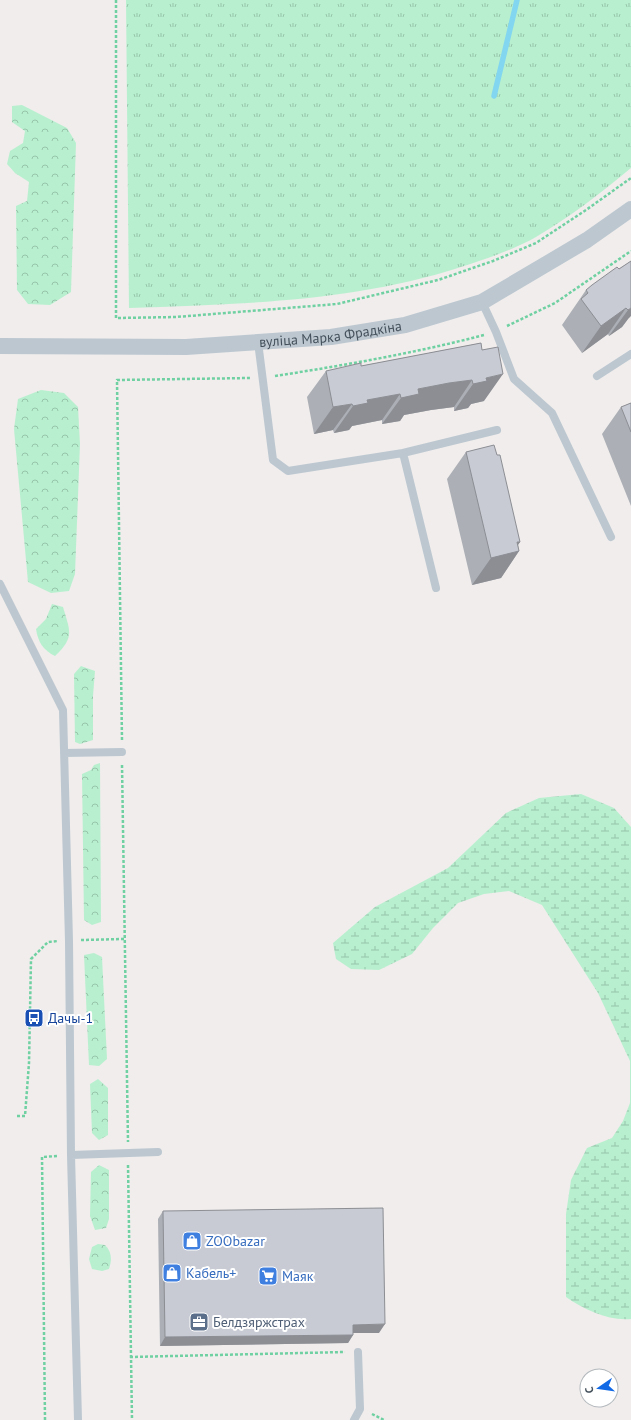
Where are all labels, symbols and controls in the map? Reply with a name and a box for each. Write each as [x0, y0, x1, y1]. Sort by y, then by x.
street label: вуліца Марка Фрадкіна [258, 317, 403, 351]
bus stop icon: Дачы-1 [23, 1007, 45, 1029]
place label: Дачы-1 [48, 1009, 93, 1027]
shop icon: ZOObazar [181, 1230, 203, 1252]
place label: ZOObazar [206, 1232, 265, 1250]
shop icon: Кабель+ [161, 1262, 183, 1284]
place label: Кабель+ [186, 1264, 236, 1282]
supermarket icon: Маяк [257, 1265, 279, 1287]
place label: Маяк [282, 1267, 314, 1285]
office icon: Белдзяржстрах [188, 1311, 210, 1333]
place label: Белдзяржстрах [213, 1313, 305, 1331]
north arrow [579, 1368, 619, 1408]
text: С [582, 1386, 597, 1395]

